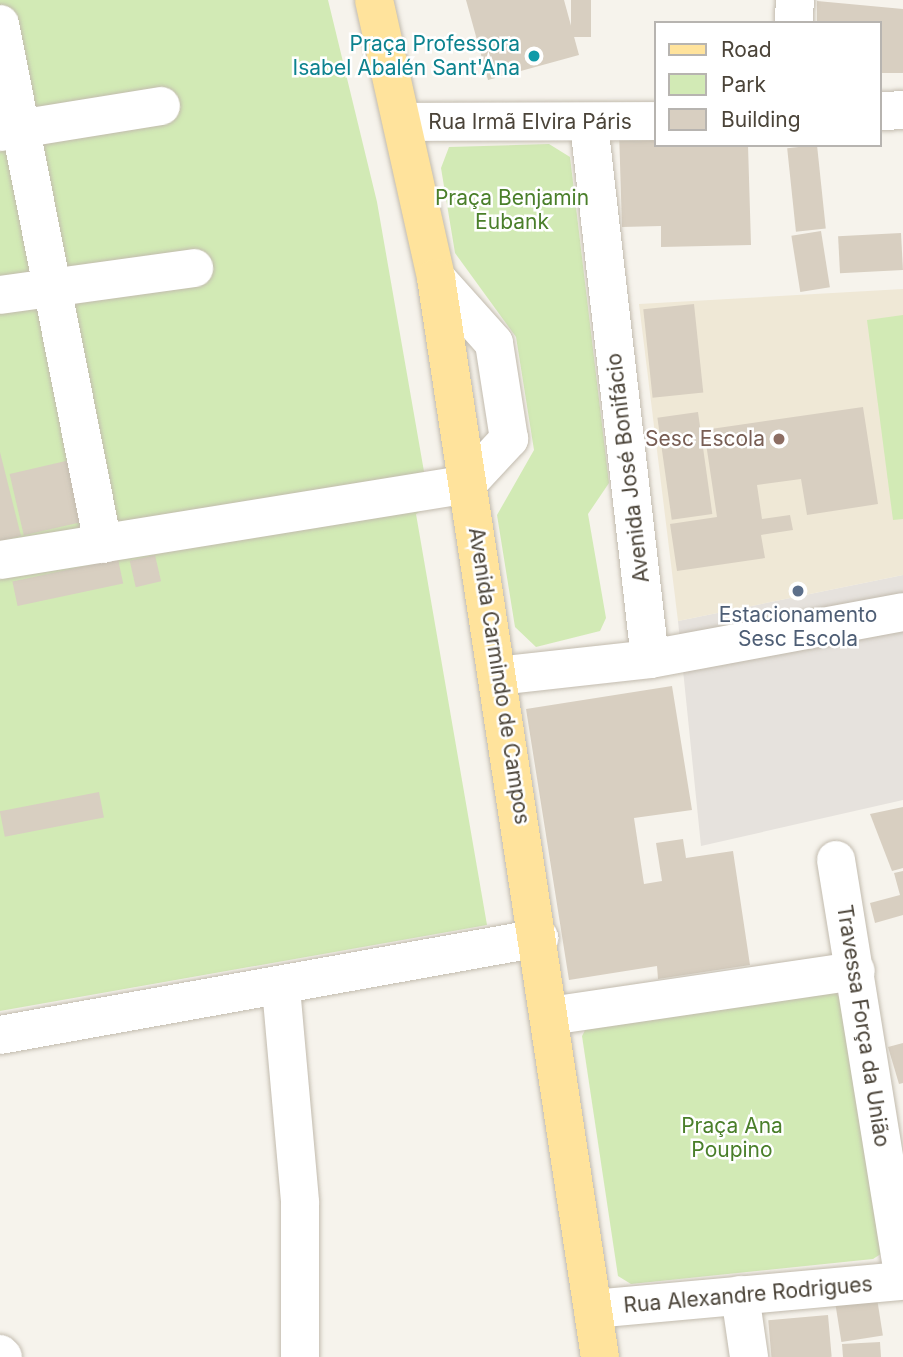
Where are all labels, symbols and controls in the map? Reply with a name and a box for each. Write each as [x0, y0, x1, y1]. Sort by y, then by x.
legend [654, 21, 882, 147]
place label: Praça Professora Isabel Abalén Sant'Ana [293, 31, 520, 81]
text: Road [721, 37, 772, 62]
marker: Praça Professora Isabel Abalén Sant'Ana [526, 48, 542, 64]
text: Park [721, 72, 766, 97]
text: Building [721, 107, 801, 132]
street label: Rua Irmã Elvira Páris [428, 109, 632, 135]
park label: Praça Benjamin Eubank [435, 185, 589, 235]
street label: Avenida José Bonifácio [601, 352, 655, 584]
place label: Sesc Escola [645, 426, 765, 452]
marker: Sesc Escola [771, 431, 787, 447]
street label: Avenida Carmindo de Campos [463, 526, 535, 826]
marker: Estacionamento Sesc Escola [790, 583, 806, 599]
place label: Estacionamento Sesc Escola [719, 602, 877, 652]
street label: Travessa Força da União [831, 903, 895, 1149]
park label: Praça Ana Poupino [681, 1113, 783, 1163]
street label: Rua Alexandre Rodrigues [622, 1272, 874, 1318]

